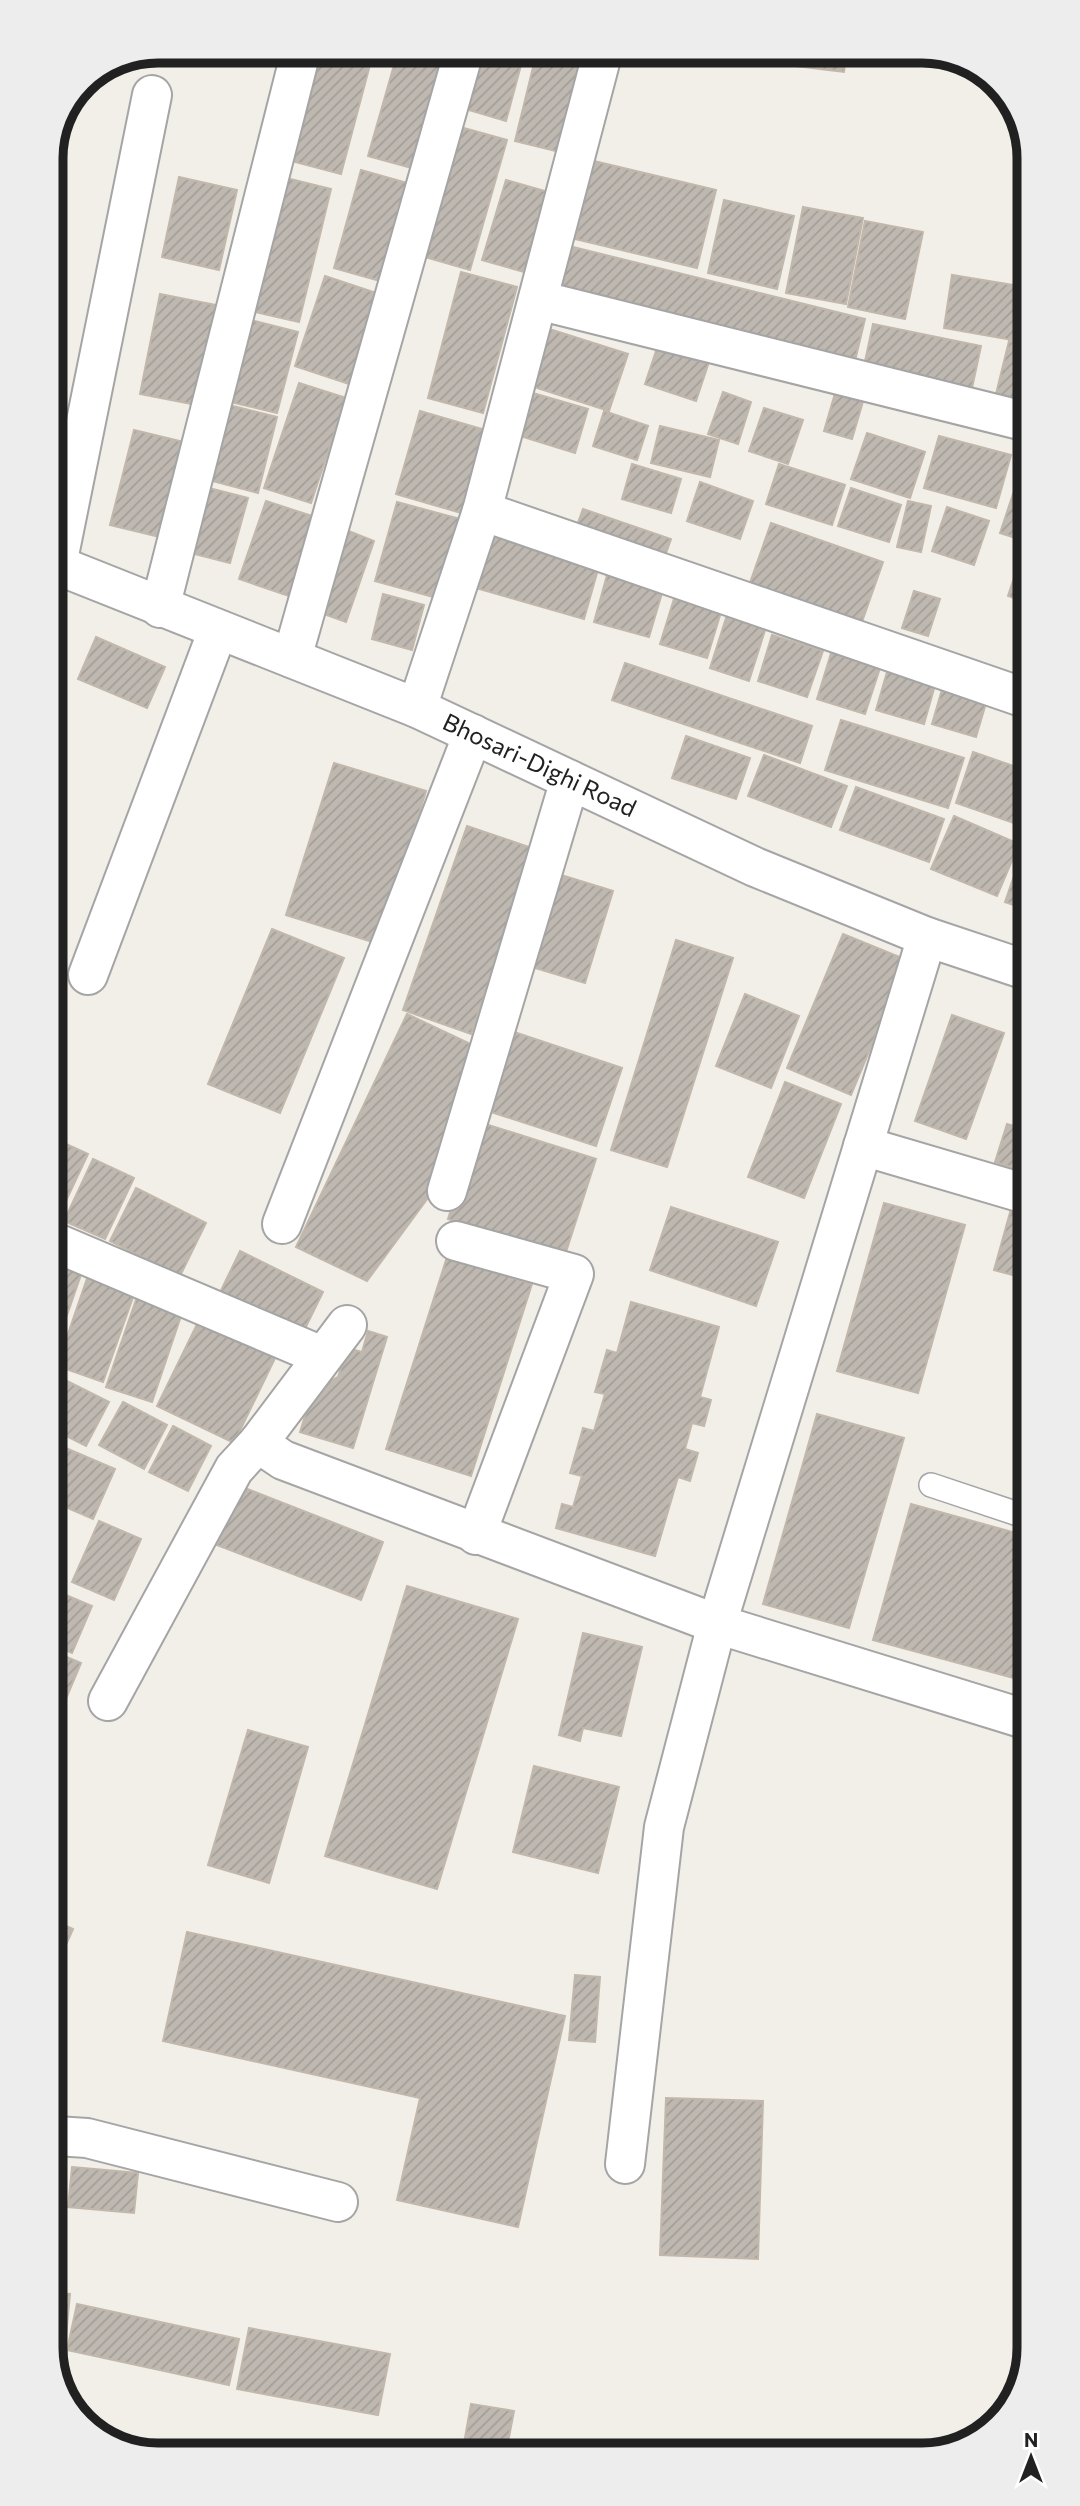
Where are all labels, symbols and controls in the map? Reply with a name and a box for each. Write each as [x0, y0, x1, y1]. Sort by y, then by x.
street label: Bhosari-Dighi Road [439, 706, 641, 822]
north arrow [996, 2422, 1066, 2492]
text: N [1024, 2428, 1038, 2451]

